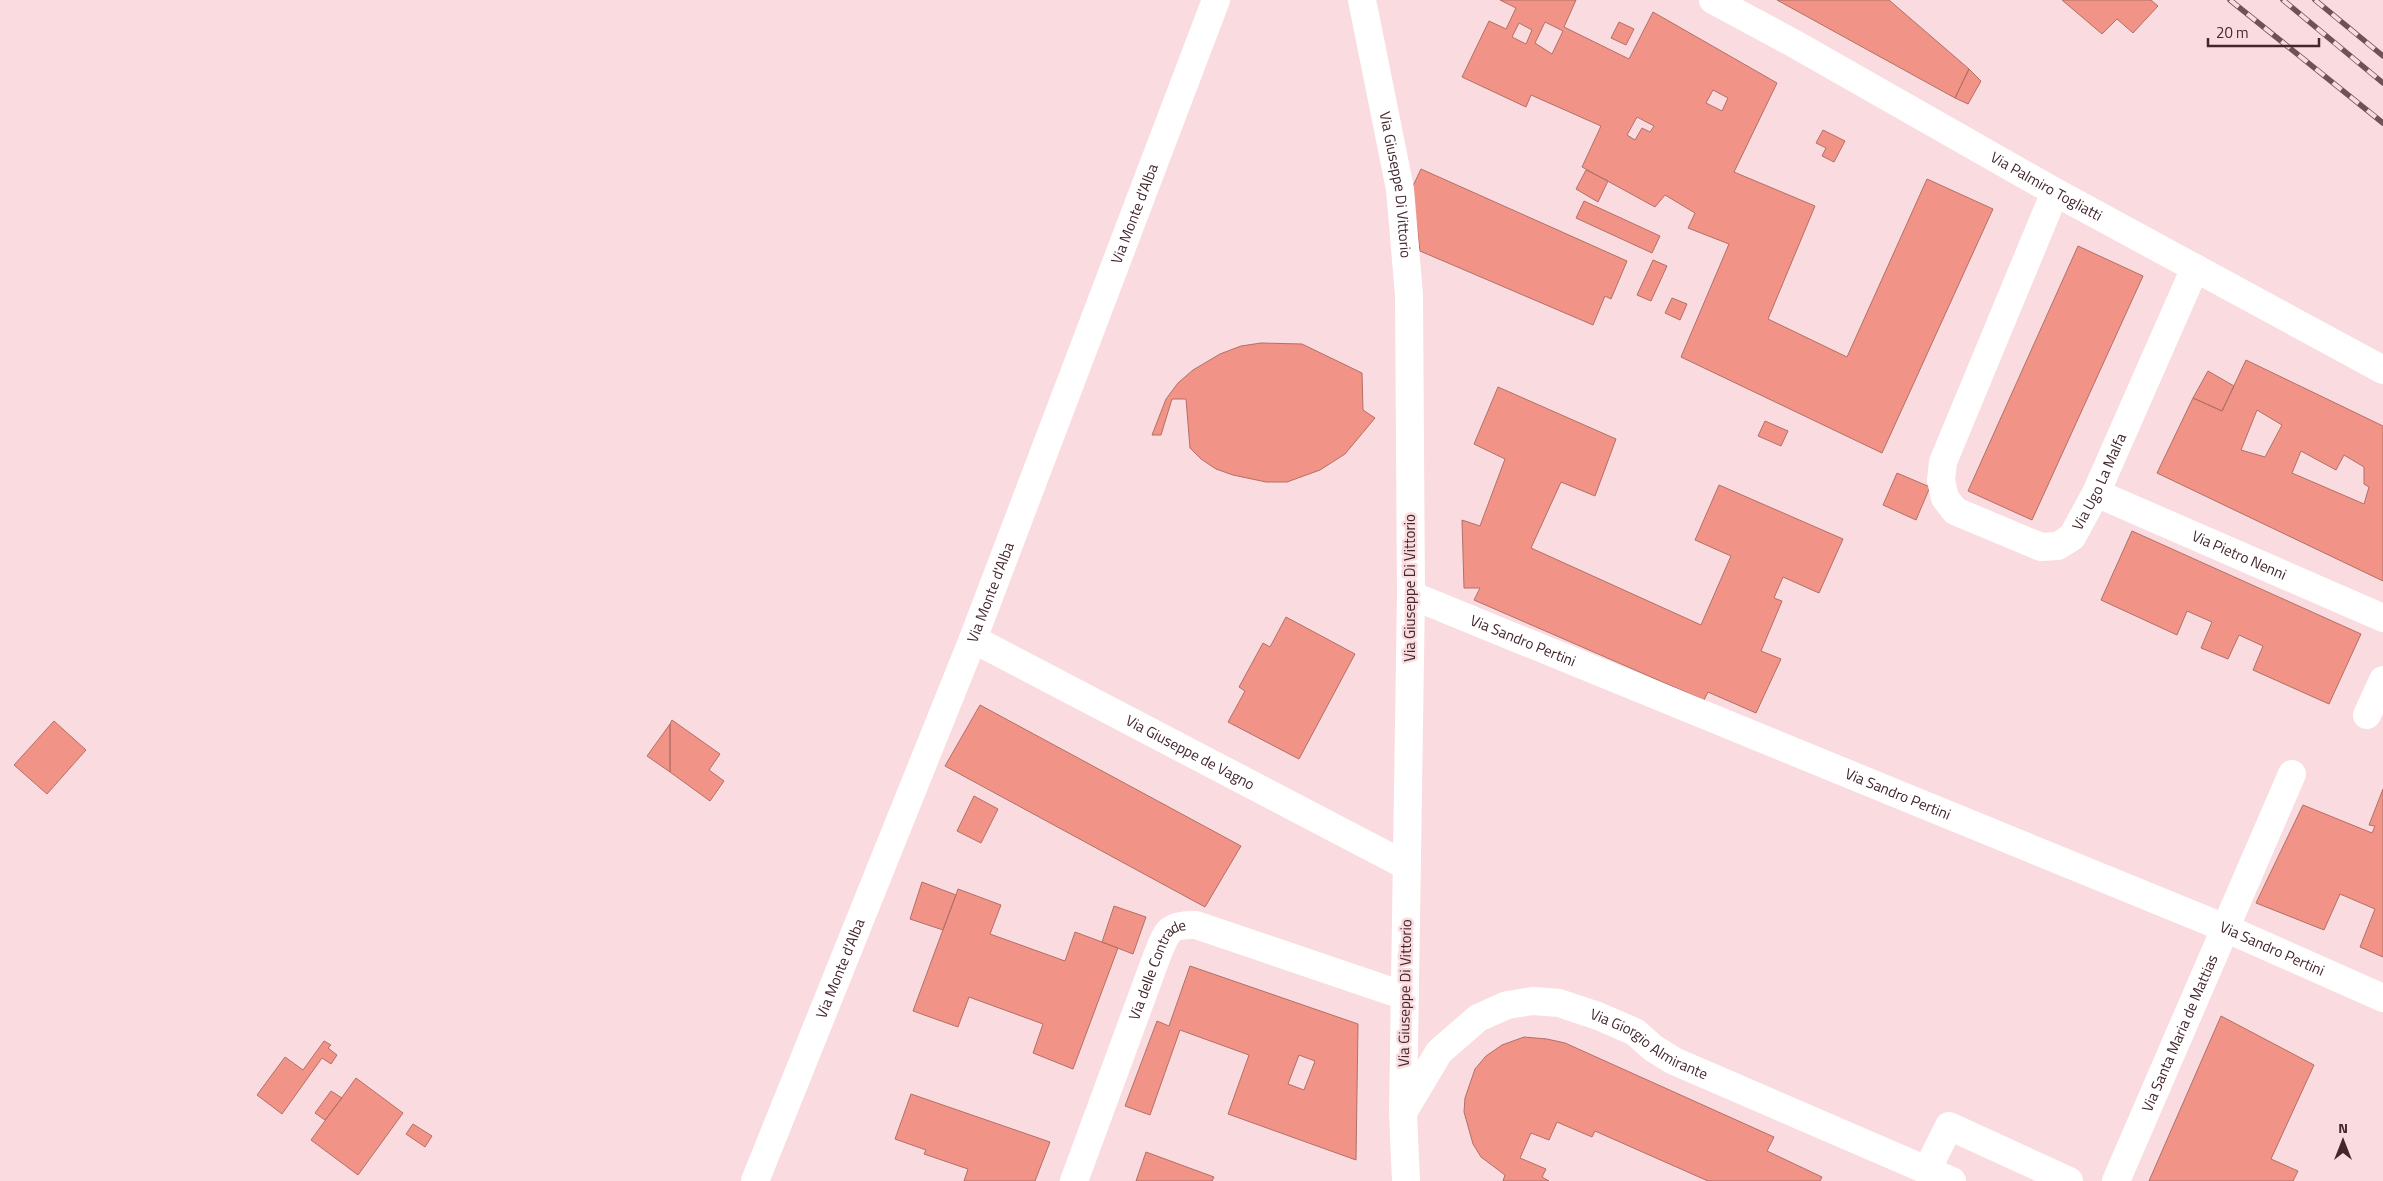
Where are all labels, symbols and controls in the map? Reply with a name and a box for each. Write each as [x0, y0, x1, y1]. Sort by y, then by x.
scale bar [2208, 15, 2319, 47]
text: 20 m [2216, 21, 2249, 44]
street label: Via Giuseppe Di Vittorio [1374, 109, 1418, 259]
street label: Via Palmiro Togliatti [1986, 146, 2107, 227]
street label: Via Monte d'Alba [1105, 160, 1164, 267]
street label: Via Ugo La Malfa [2066, 429, 2132, 534]
street label: Via Giuseppe Di Vittorio [1398, 514, 1421, 662]
street label: Via Pietro Nenni [2188, 524, 2290, 586]
street label: Via Monte d'Alba [961, 538, 1020, 646]
street label: Via Sandro Pertini [1467, 608, 1580, 672]
street label: Via Giuseppe de Vagno [1122, 709, 1259, 795]
street label: Via Sandro Pertini [1842, 762, 1954, 826]
street label: Via delle Contrade [1122, 913, 1187, 1023]
street label: Via Monte d'Alba [810, 915, 871, 1022]
street label: Via Sandro Pertini [2217, 915, 2328, 982]
street label: Via Giuseppe Di Vittorio [1392, 919, 1417, 1067]
street label: Via Santa Maria de Mattias [2135, 951, 2224, 1115]
street label: Via Giorgio Almirante [1587, 1002, 1712, 1085]
north arrow [2318, 1116, 2368, 1166]
text: N [2338, 1117, 2348, 1138]

